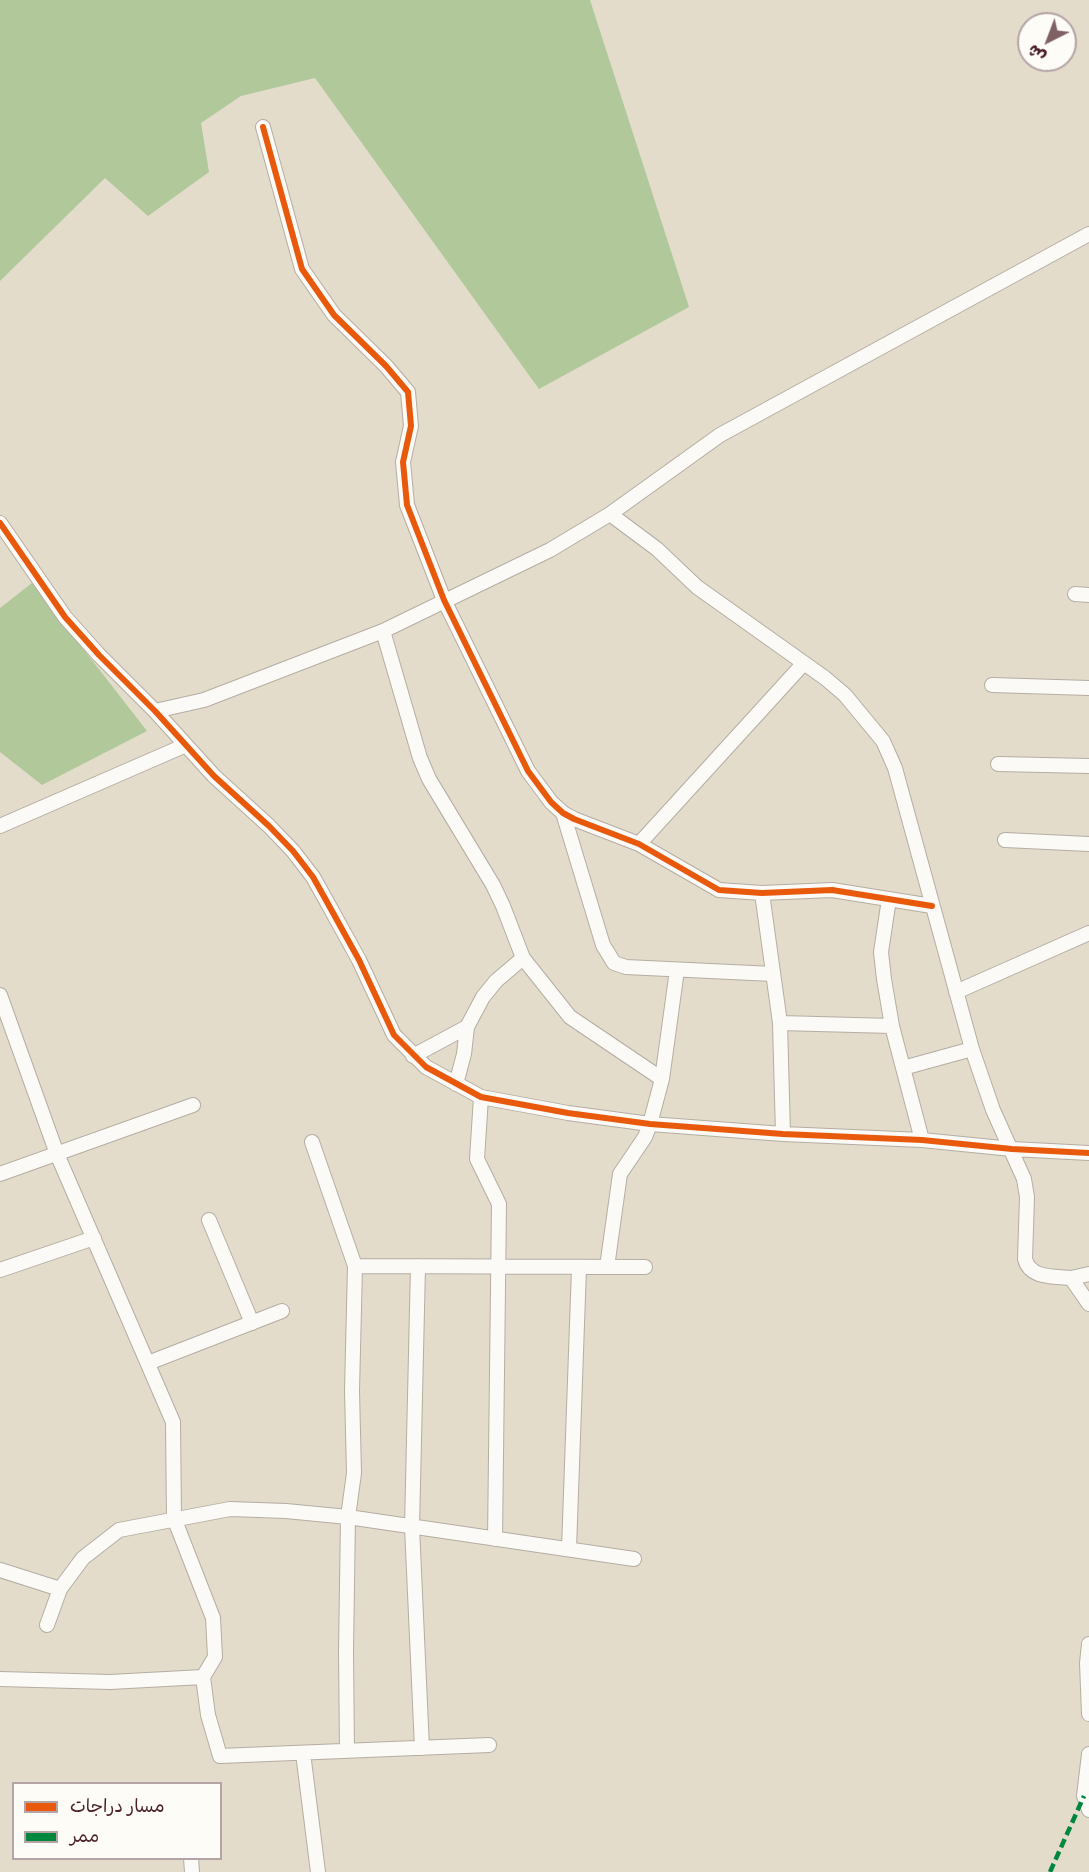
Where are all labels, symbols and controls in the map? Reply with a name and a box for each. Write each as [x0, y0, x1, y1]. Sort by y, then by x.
north arrow [1017, 12, 1077, 72]
text: ش [1023, 41, 1050, 67]
legend [12, 1782, 222, 1860]
text: مسار دراجات [70, 1794, 165, 1817]
text: ممر [70, 1824, 99, 1847]

